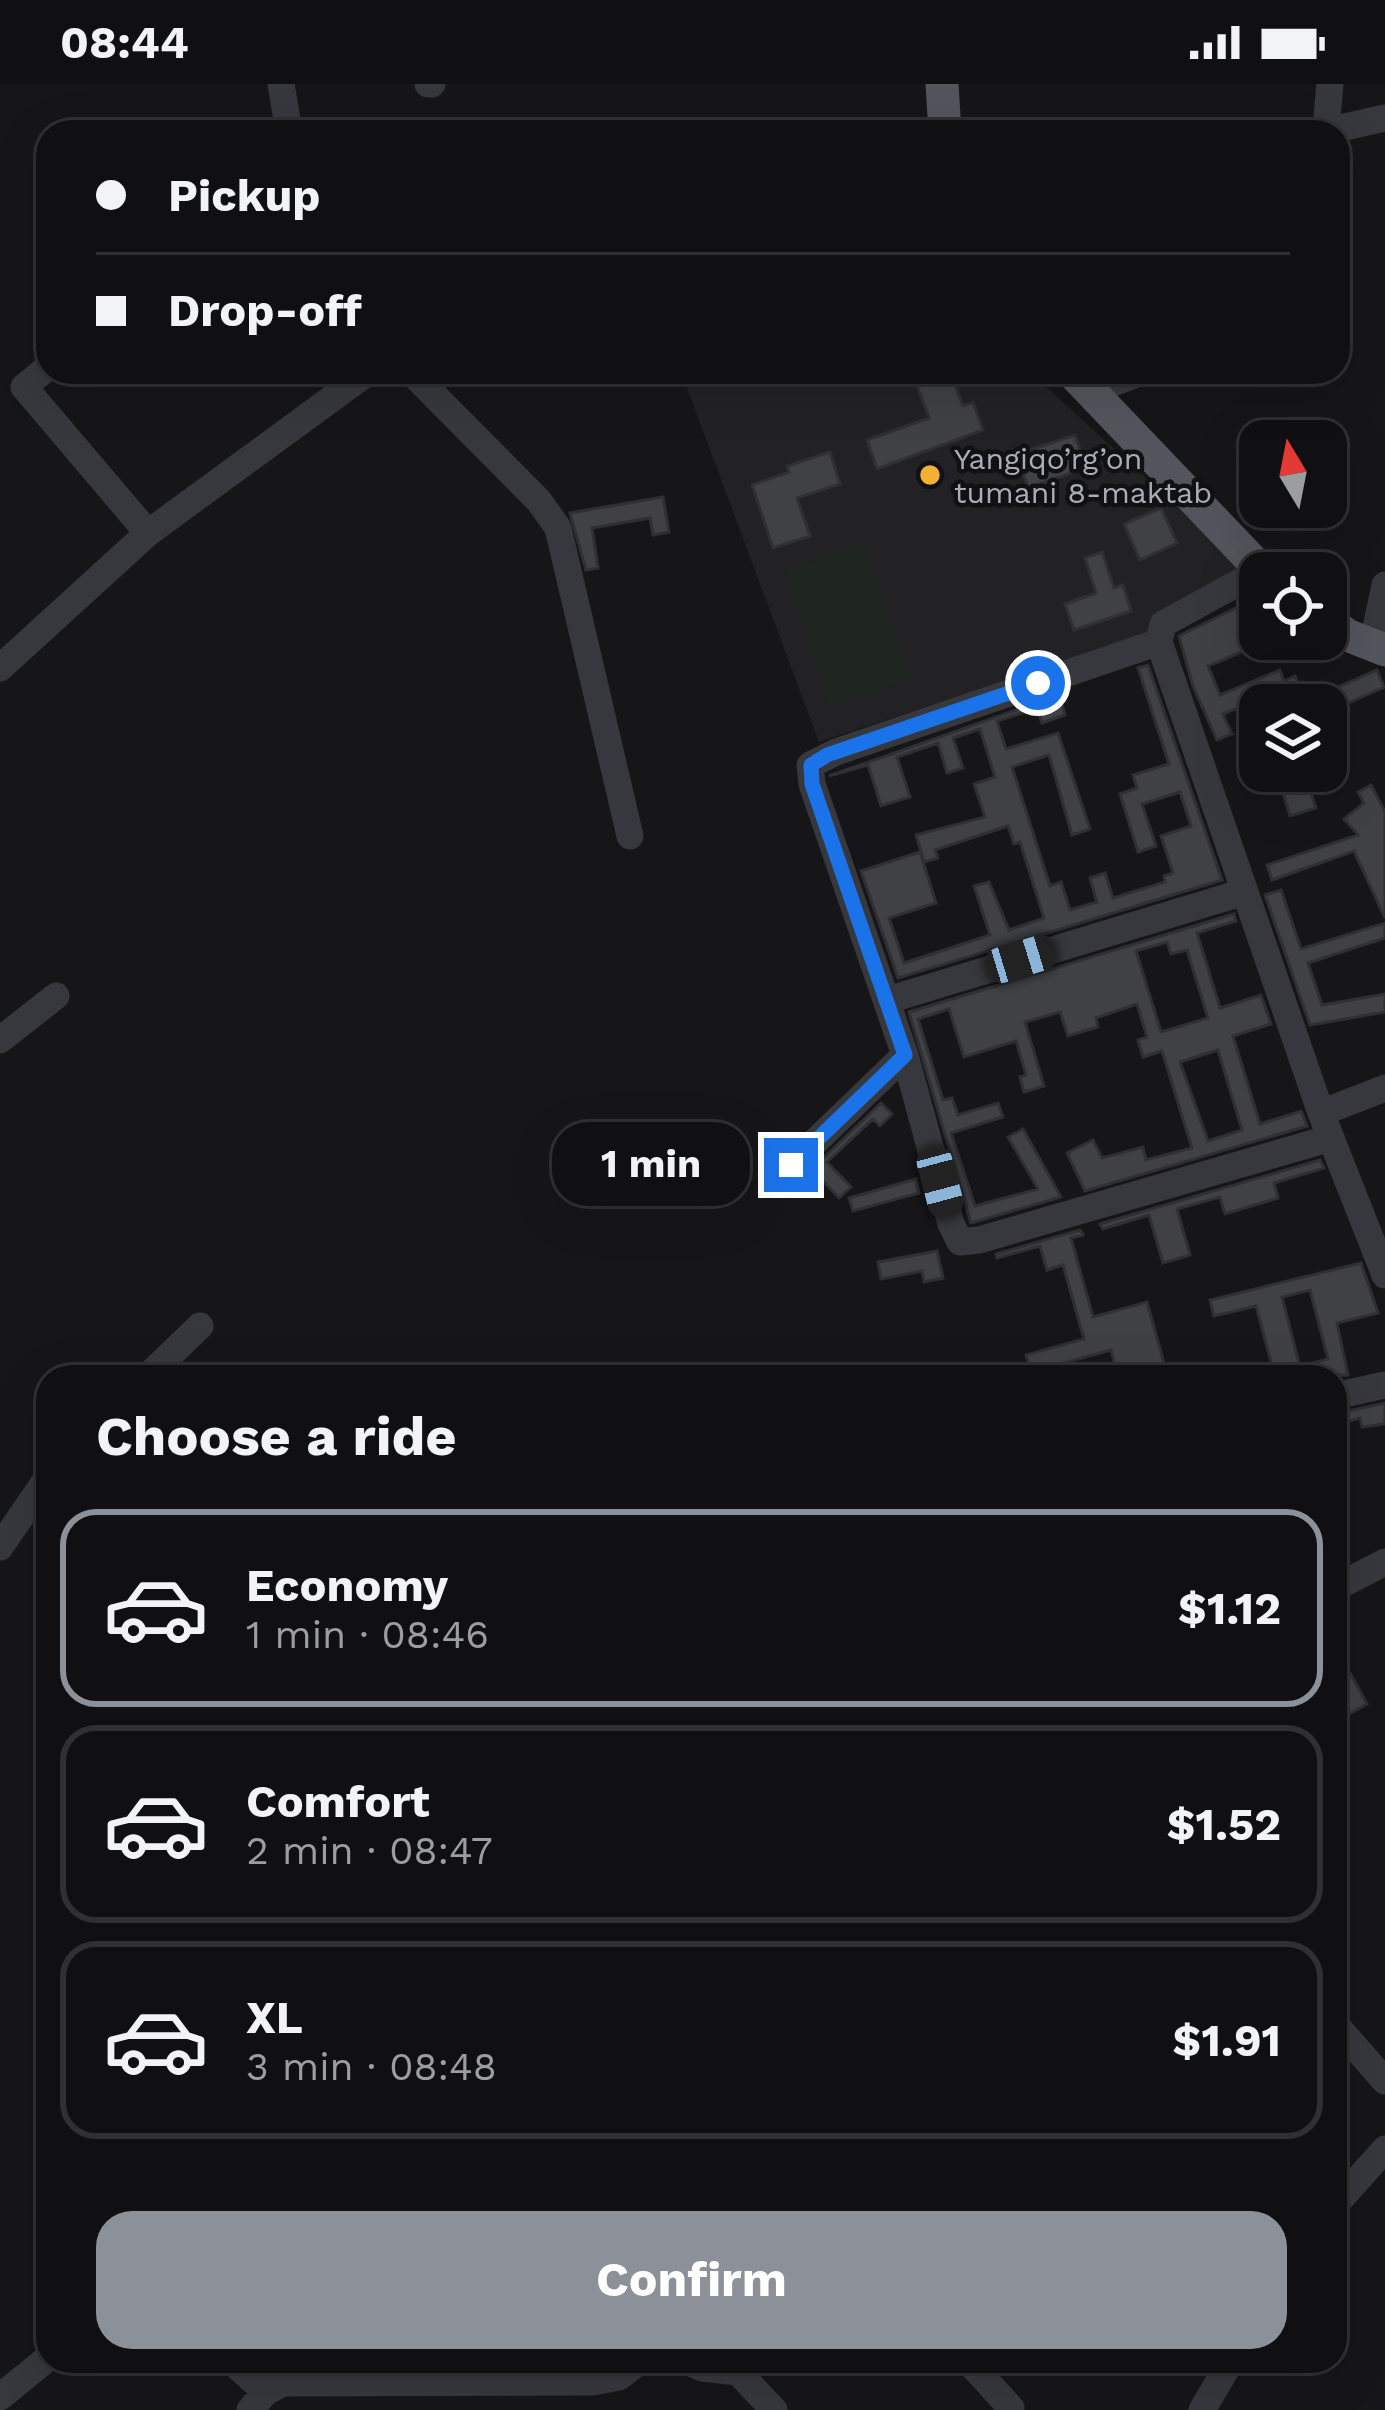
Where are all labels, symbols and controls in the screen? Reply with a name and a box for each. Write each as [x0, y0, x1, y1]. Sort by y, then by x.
text: 08:44 [60, 16, 189, 69]
text: Pickup [168, 169, 320, 222]
text: Drop-off [168, 284, 362, 337]
north arrow [1239, 420, 1347, 528]
map controls [1239, 420, 1347, 792]
place label: Yangiqo’rg’on tumani 8-maktab [954, 441, 1212, 510]
marker: Yangiqo’rg’on tumani 8-maktab [917, 462, 943, 488]
button: locate [1239, 552, 1347, 660]
route start [1011, 656, 1065, 710]
button: layers [1239, 684, 1347, 792]
car [981, 931, 1061, 987]
callout: 1 min [551, 1123, 749, 1207]
route end [764, 1138, 818, 1192]
text: 1 min [601, 1141, 701, 1186]
car [913, 1143, 967, 1221]
text: Choose a ride [96, 1405, 457, 1468]
icon: car [102, 1554, 210, 1662]
text: Economy [246, 1559, 448, 1612]
text: $1.12 [1178, 1582, 1281, 1635]
text: 1 min · 08:46 [246, 1612, 489, 1657]
icon: car [102, 1770, 210, 1878]
text: Comfort [246, 1775, 430, 1828]
text: $1.52 [1167, 1798, 1281, 1851]
text: 2 min · 08:47 [246, 1828, 493, 1873]
icon: car [102, 1986, 210, 2094]
text: XL [246, 1991, 303, 2044]
text: $1.91 [1173, 2014, 1281, 2067]
text: 3 min · 08:48 [246, 2044, 497, 2089]
button: Confirm [96, 2211, 1287, 2349]

